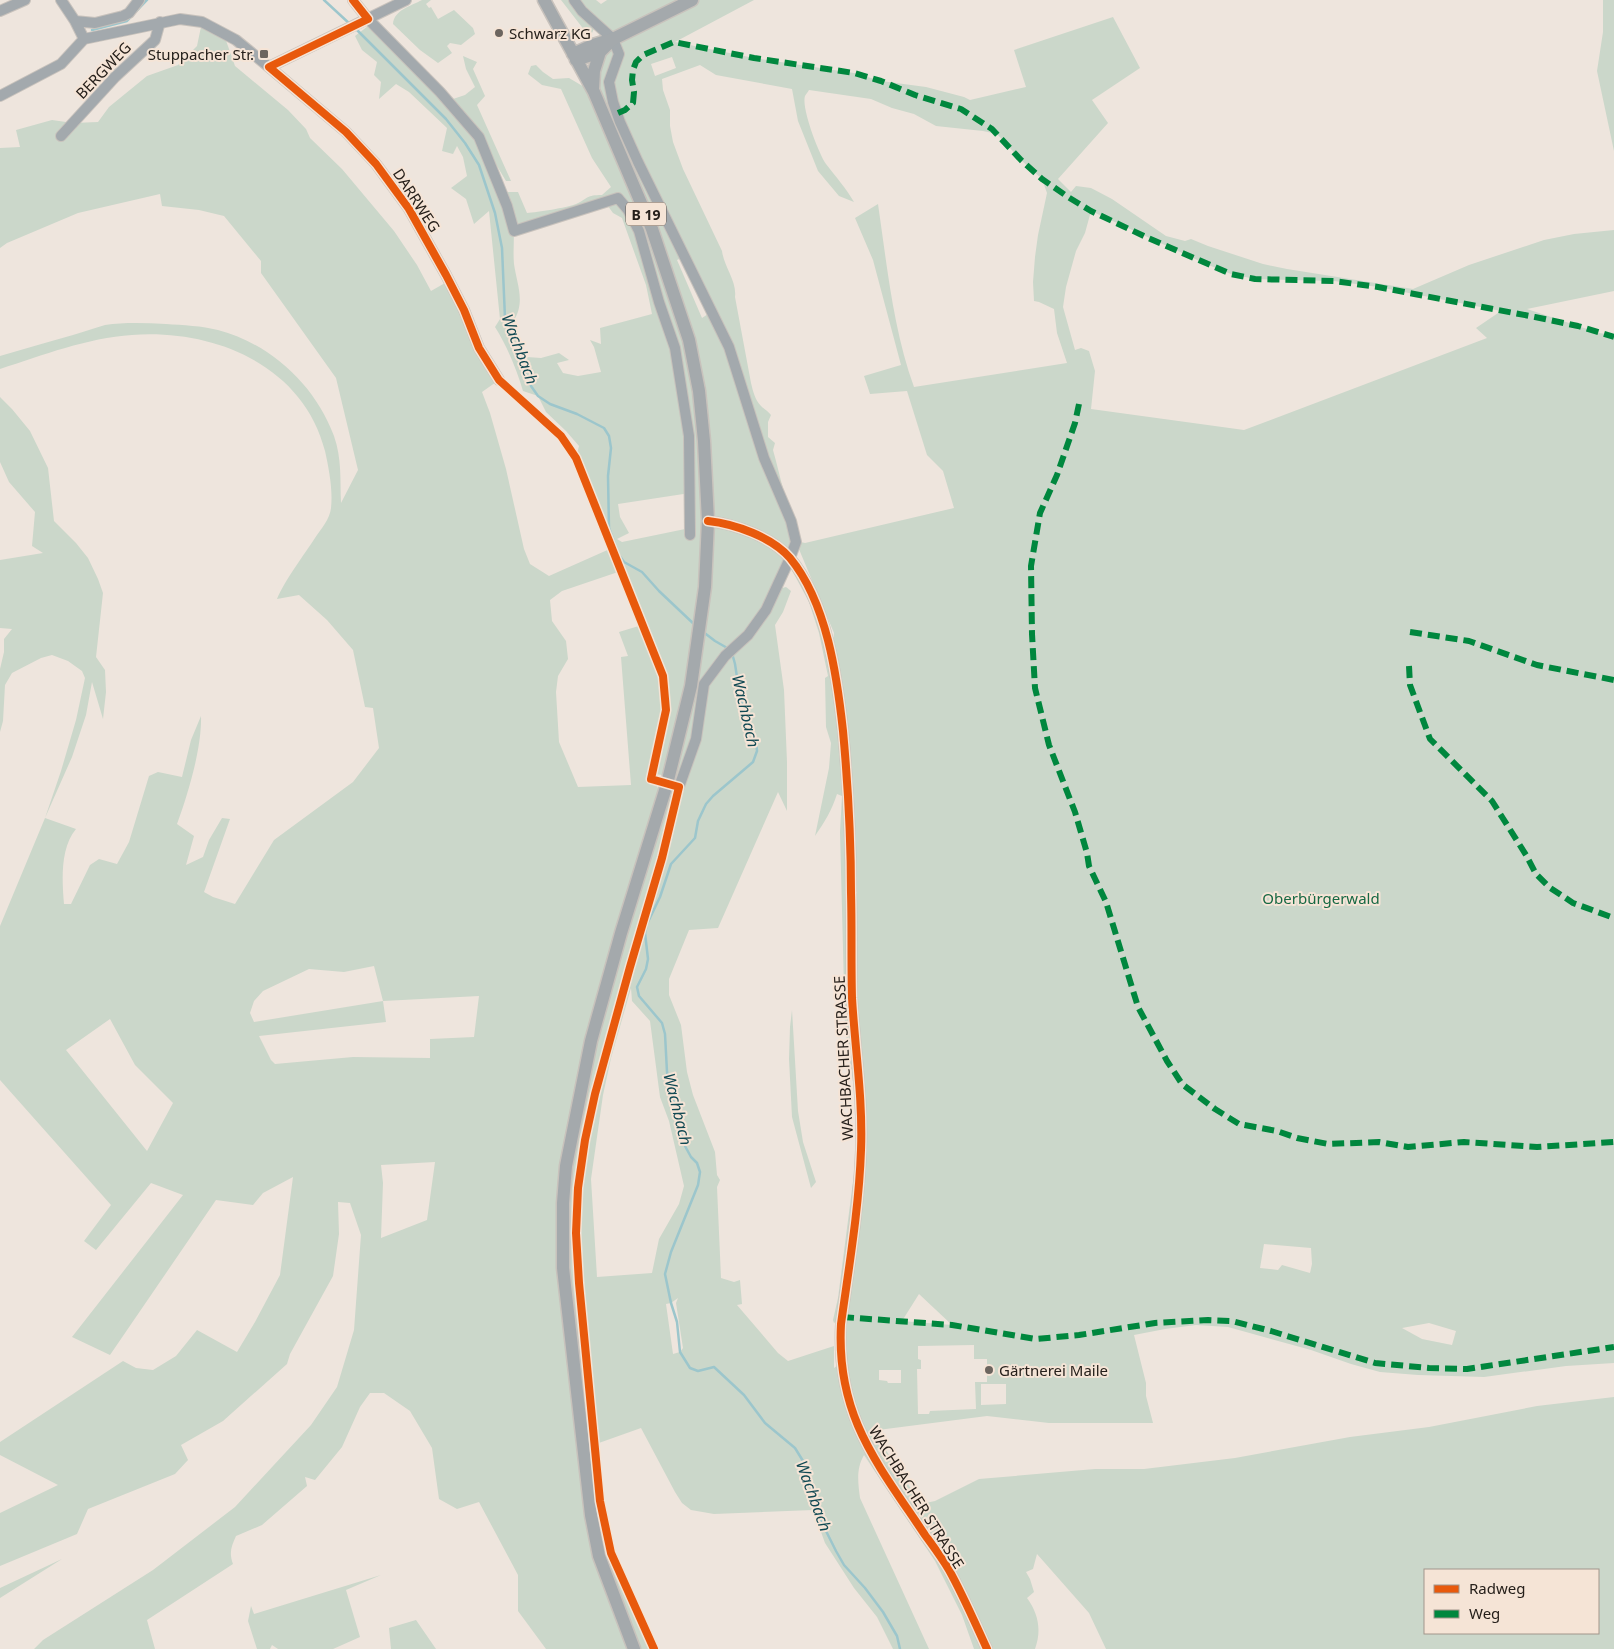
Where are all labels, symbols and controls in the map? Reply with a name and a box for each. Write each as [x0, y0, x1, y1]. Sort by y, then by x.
place label: Schwarz KG [509, 23, 591, 43]
marker: Schwarz KG [493, 27, 505, 39]
street label: BERGWEG [71, 37, 135, 103]
place label: Stuppacher Str. [148, 44, 254, 64]
marker: Stuppacher Str. [258, 48, 270, 60]
street label: DARRWEG [389, 164, 445, 236]
road number: B 19 [626, 202, 666, 225]
water label: Wachbach [496, 311, 544, 387]
water label: Wachbach [727, 673, 765, 749]
park label: Oberbürgerwald [1262, 888, 1380, 908]
street label: WACHBACHER STRASSE [829, 975, 857, 1141]
water label: Wachbach [658, 1071, 698, 1147]
place label: Gärtnerei Maile [999, 1360, 1108, 1380]
marker: Gärtnerei Maile [983, 1364, 995, 1376]
street label: WACHBACHER STRASSE [865, 1422, 969, 1572]
water label: Wachbach [791, 1458, 837, 1534]
legend [1424, 1569, 1599, 1634]
text: Radweg [1469, 1578, 1525, 1598]
text: Weg [1469, 1603, 1500, 1623]

